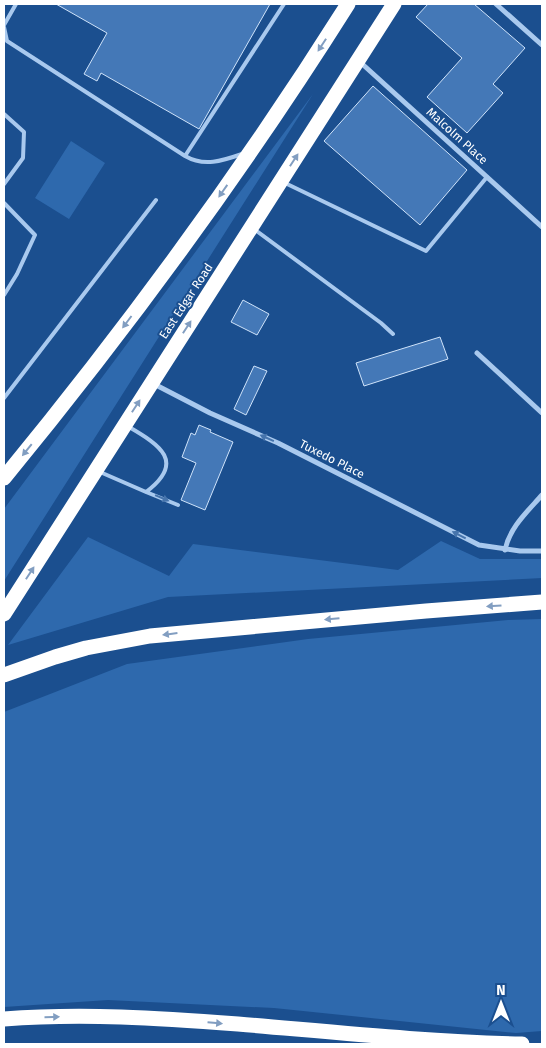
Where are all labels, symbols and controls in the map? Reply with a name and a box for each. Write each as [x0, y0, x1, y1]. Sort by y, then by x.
one-way arrow [317, 38, 327, 52]
street label: Malcolm Place [423, 105, 491, 167]
one-way arrow [289, 154, 298, 167]
one-way arrow [218, 184, 228, 198]
street label: East Edgar Road [156, 261, 216, 341]
one-way arrow [122, 315, 132, 329]
one-way arrow [183, 320, 192, 333]
one-way arrow [132, 400, 141, 413]
one-way arrow [260, 434, 274, 442]
street label: Tuxedo Place [297, 437, 367, 481]
one-way arrow [21, 444, 32, 457]
one-way arrow [155, 495, 169, 503]
one-way arrow [452, 531, 467, 539]
one-way arrow [25, 566, 35, 579]
one-way arrow [485, 602, 501, 610]
one-way arrow [323, 615, 339, 623]
one-way arrow [162, 630, 178, 638]
north arrow [476, 978, 526, 1028]
text: N [496, 982, 506, 999]
one-way arrow [45, 1013, 61, 1021]
one-way arrow [207, 1019, 223, 1027]

